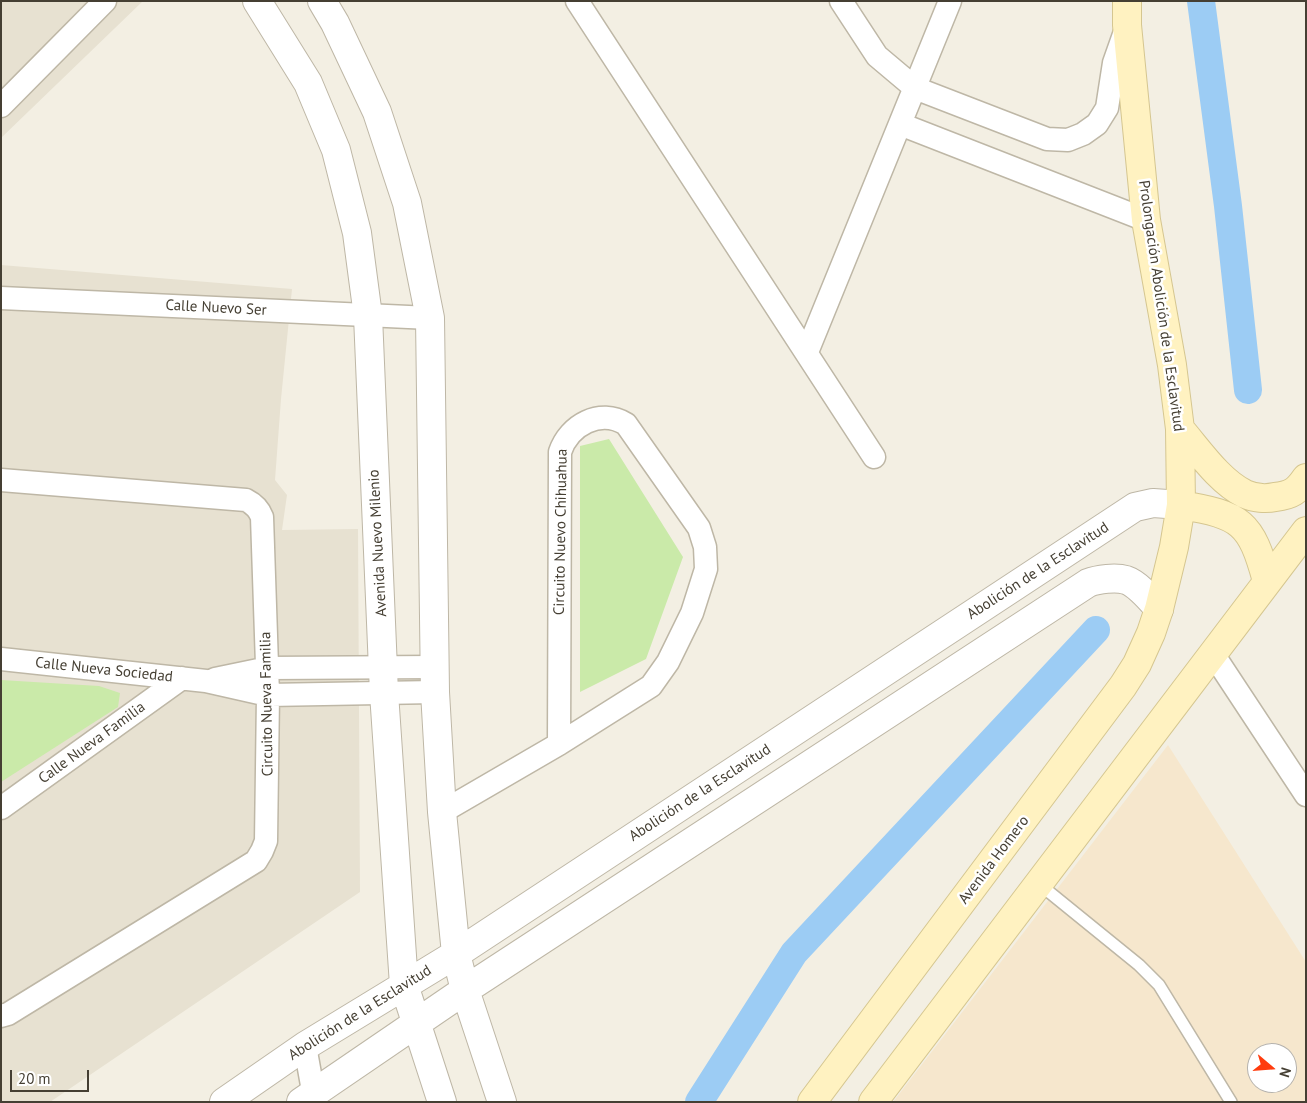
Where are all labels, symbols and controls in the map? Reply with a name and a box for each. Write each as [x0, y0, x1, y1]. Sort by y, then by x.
street label: Prolongación Abolición de la Esclavitud [1134, 179, 1188, 433]
street label: Calle Nuevo Ser [165, 296, 267, 320]
street label: Circuito Nuevo Chihuahua [551, 449, 571, 615]
street label: Avenida Nuevo Milenio [365, 469, 391, 617]
street label: Abolición de la Esclavitud [964, 518, 1112, 624]
street label: Circuito Nueva Familia [257, 631, 277, 777]
street label: Calle Nueva Sociedad [34, 654, 174, 686]
street label: Calle Nueva Familia [35, 698, 149, 788]
street label: Abolición de la Esclavitud [626, 740, 774, 846]
street label: Avenida Homero [955, 812, 1033, 908]
street label: Abolición de la Esclavitud [285, 962, 435, 1064]
north arrow [1247, 1043, 1297, 1093]
scale bar [12, 1060, 91, 1092]
text: N [1275, 1065, 1295, 1079]
text: 20 m [18, 1069, 51, 1088]

